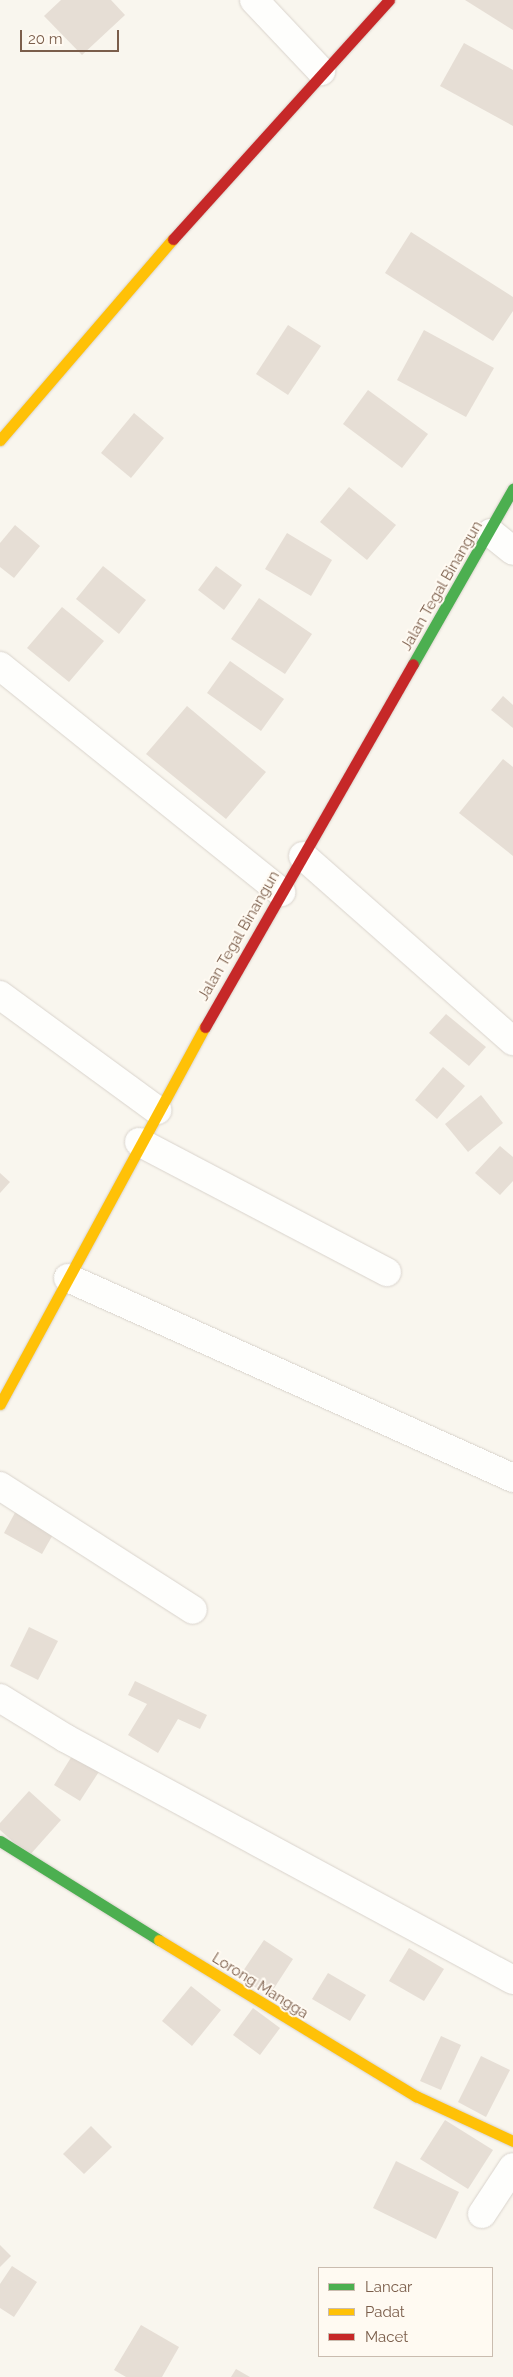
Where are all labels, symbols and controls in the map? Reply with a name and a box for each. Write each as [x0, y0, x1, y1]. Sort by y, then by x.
scale bar [22, 20, 121, 52]
text: 20 m [28, 30, 63, 48]
street label: Jalan Tegal Binangun [397, 518, 487, 654]
street label: Jalan Tegal Binangun [194, 868, 284, 1004]
street label: Lorong Mangga [209, 1949, 311, 2023]
legend [318, 2267, 493, 2357]
text: Lancar [365, 2278, 412, 2296]
text: Padat [365, 2303, 405, 2321]
text: Macet [365, 2328, 408, 2346]

